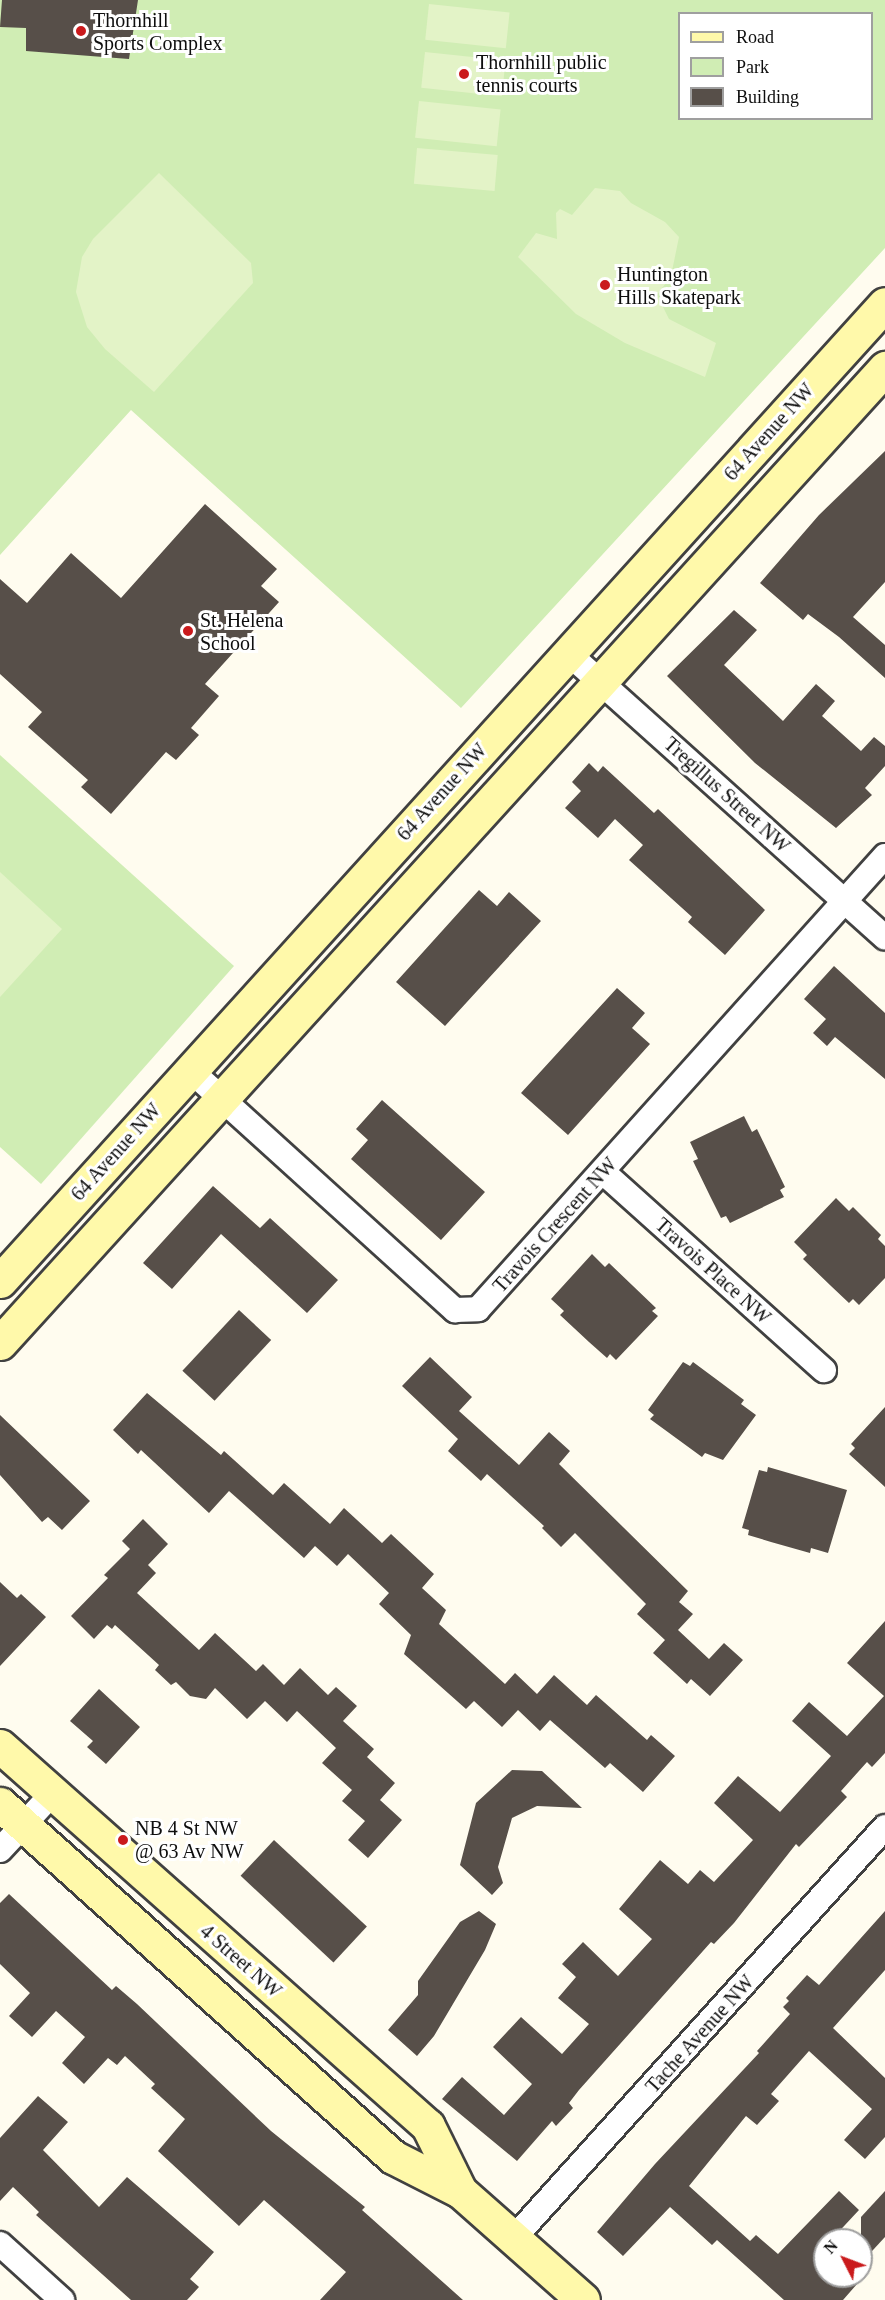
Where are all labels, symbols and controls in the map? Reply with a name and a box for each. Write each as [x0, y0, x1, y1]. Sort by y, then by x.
place label: Thornhill Sports Complex [93, 8, 222, 55]
legend [678, 12, 873, 120]
marker: Thornhill Sports Complex [74, 24, 88, 38]
text: Road [736, 27, 774, 47]
place label: Thornhill public tennis courts [476, 51, 607, 98]
text: Park [736, 57, 769, 77]
marker: Thornhill public tennis courts [457, 67, 471, 81]
text: Building [736, 87, 799, 107]
place label: Huntington Hills Skatepark [617, 262, 741, 309]
marker: Huntington Hills Skatepark [598, 278, 612, 292]
street label: 64 Avenue NW [719, 378, 819, 486]
place label: St. Helena School [200, 608, 283, 655]
marker: St. Helena School [181, 624, 195, 638]
street label: Tregillus Street NW [659, 732, 795, 858]
street label: 64 Avenue NW [392, 738, 492, 846]
street label: 64 Avenue NW [66, 1098, 166, 1206]
street label: Travois Crescent NW [488, 1152, 622, 1298]
street label: Travois Place NW [650, 1213, 776, 1329]
place label: NB 4 St NW @ 63 Av NW [135, 1816, 245, 1863]
marker: NB 4 St NW @ 63 Av NW [116, 1833, 130, 1847]
street label: 4 Street NW [195, 1919, 287, 2003]
street label: Tache Avenue NW [640, 1970, 760, 2098]
north arrow [813, 2228, 873, 2288]
text: N [821, 2237, 841, 2257]

